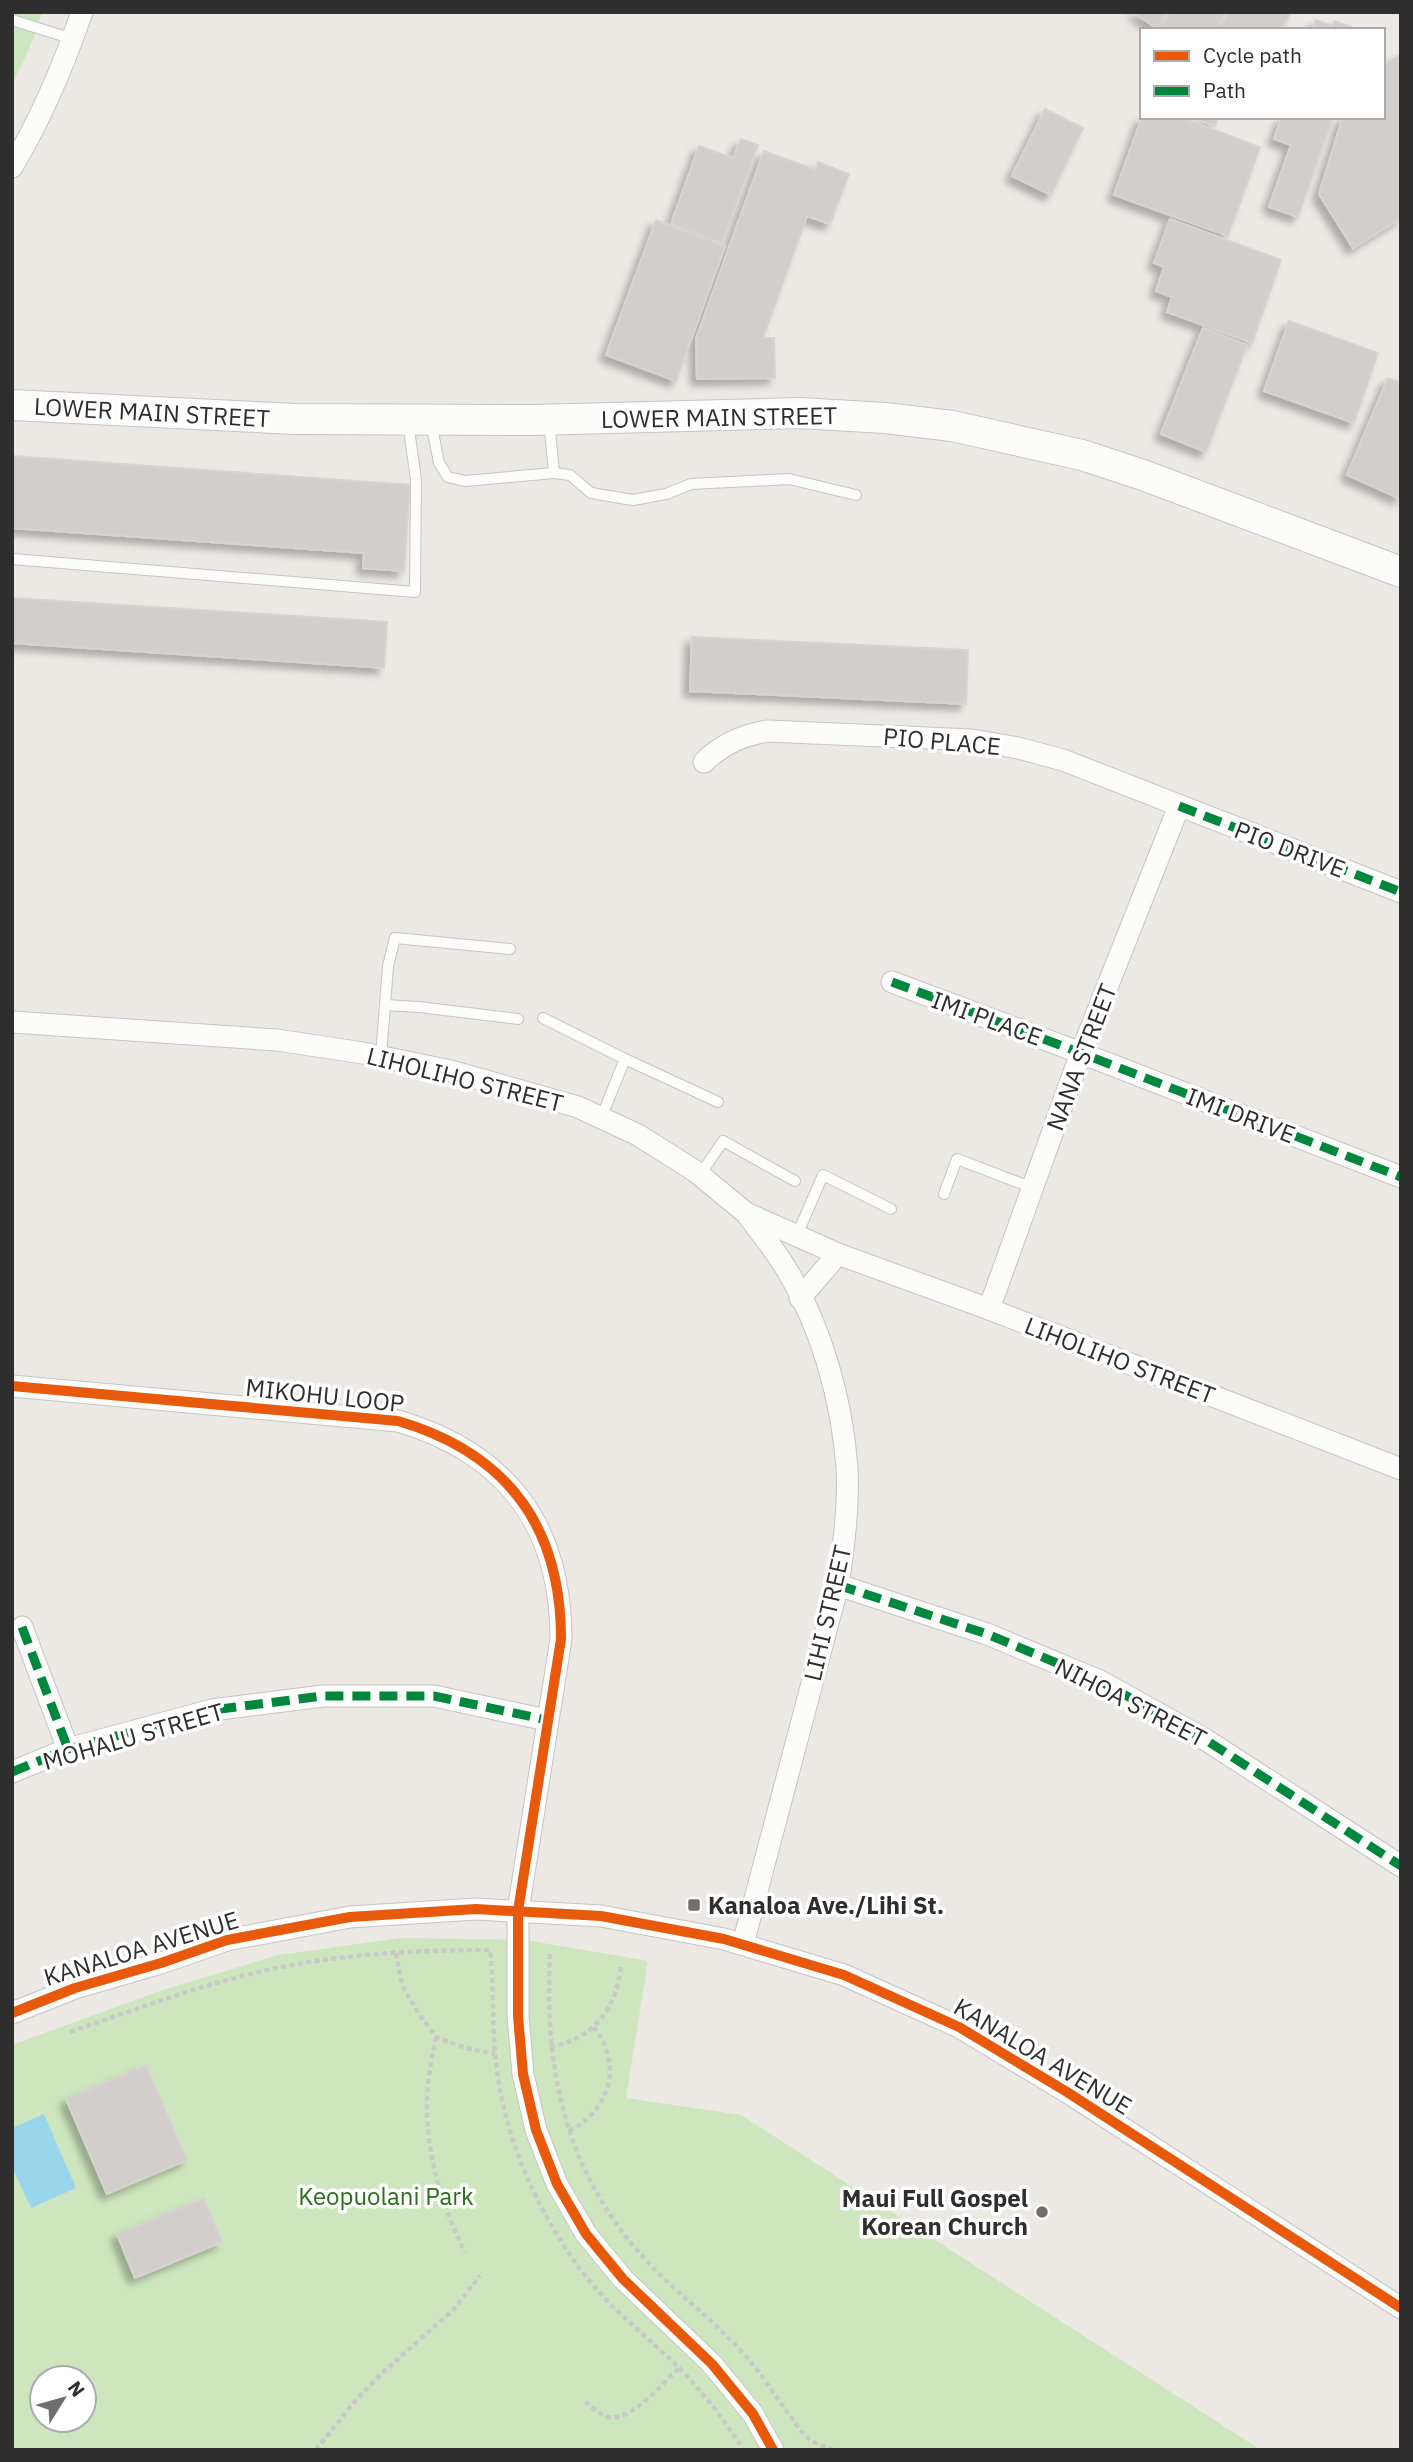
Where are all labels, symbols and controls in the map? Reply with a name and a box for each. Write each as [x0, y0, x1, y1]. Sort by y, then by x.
legend [1140, 28, 1385, 119]
text: Cycle path [1203, 41, 1302, 69]
text: Path [1203, 76, 1246, 104]
street label: LOWER MAIN STREET [33, 390, 271, 434]
street label: LOWER MAIN STREET [601, 399, 838, 435]
street label: PIO PLACE [882, 720, 1002, 762]
street label: PIO DRIVE [1230, 813, 1350, 885]
street label: NANA STREET [1038, 979, 1124, 1135]
street label: IMI PLACE [927, 983, 1047, 1053]
street label: LIHOLIHO STREET [363, 1039, 567, 1119]
street label: IMI DRIVE [1182, 1080, 1300, 1150]
street label: LIHOLIHO STREET [1020, 1309, 1220, 1411]
street label: MIKOHU LOOP [244, 1371, 406, 1419]
street label: LIHI STREET [796, 1542, 858, 1684]
street label: NIHOA STREET [1050, 1650, 1212, 1754]
street label: MOHALU STREET [39, 1695, 227, 1777]
place label: Kanaloa Ave./Lihi St. [708, 1889, 944, 1921]
marker: Kanaloa Ave./Lihi St. [686, 1897, 702, 1913]
street label: KANALOA AVENUE [40, 1903, 242, 1993]
street label: KANALOA AVENUE [948, 1990, 1138, 2122]
park label: Keopuolani Park [298, 2180, 474, 2212]
place label: Maui Full Gospel Korean Church [842, 2182, 1028, 2242]
marker: Maui Full Gospel Korean Church [1034, 2204, 1050, 2220]
north arrow [28, 2364, 98, 2434]
text: N [63, 2376, 90, 2401]

